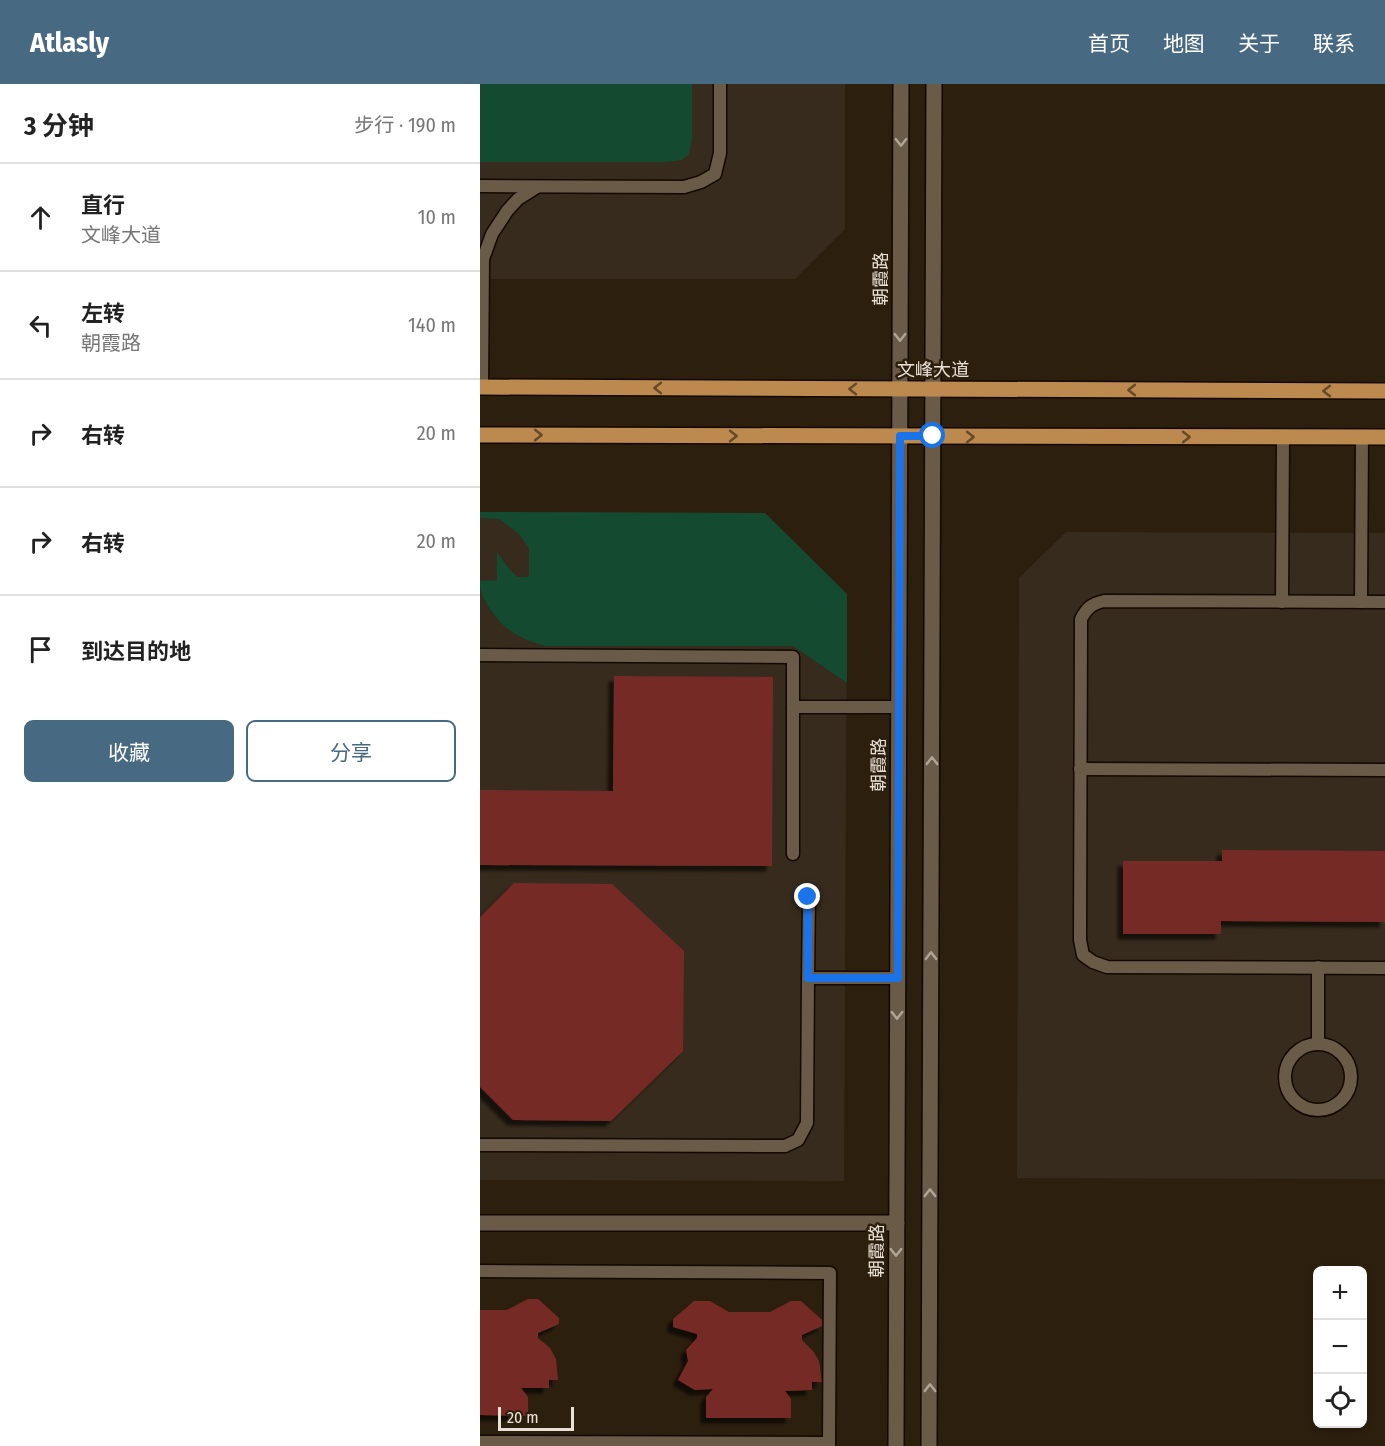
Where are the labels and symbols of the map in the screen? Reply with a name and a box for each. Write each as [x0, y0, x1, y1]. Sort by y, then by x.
one-way arrow [895, 138, 907, 147]
street label: 朝霞路 [870, 252, 892, 306]
one-way arrow [894, 333, 906, 342]
street label: 文峰大道 [897, 359, 969, 381]
one-way arrow [653, 382, 662, 394]
one-way arrow [848, 383, 857, 395]
one-way arrow [1127, 384, 1136, 396]
one-way arrow [1322, 385, 1331, 397]
route start [919, 422, 945, 448]
one-way arrow [534, 429, 543, 441]
one-way arrow [729, 430, 738, 442]
one-way arrow [966, 431, 975, 443]
one-way arrow [1182, 431, 1191, 443]
street label: 朝霞路 [868, 738, 890, 792]
one-way arrow [926, 756, 938, 765]
route end [794, 883, 820, 909]
one-way arrow [925, 951, 937, 960]
one-way arrow [891, 1011, 904, 1020]
one-way arrow [924, 1188, 936, 1197]
street label: 朝霞路 [866, 1224, 888, 1278]
one-way arrow [890, 1248, 903, 1257]
one-way arrow [924, 1383, 936, 1392]
scale bar [498, 1404, 574, 1432]

